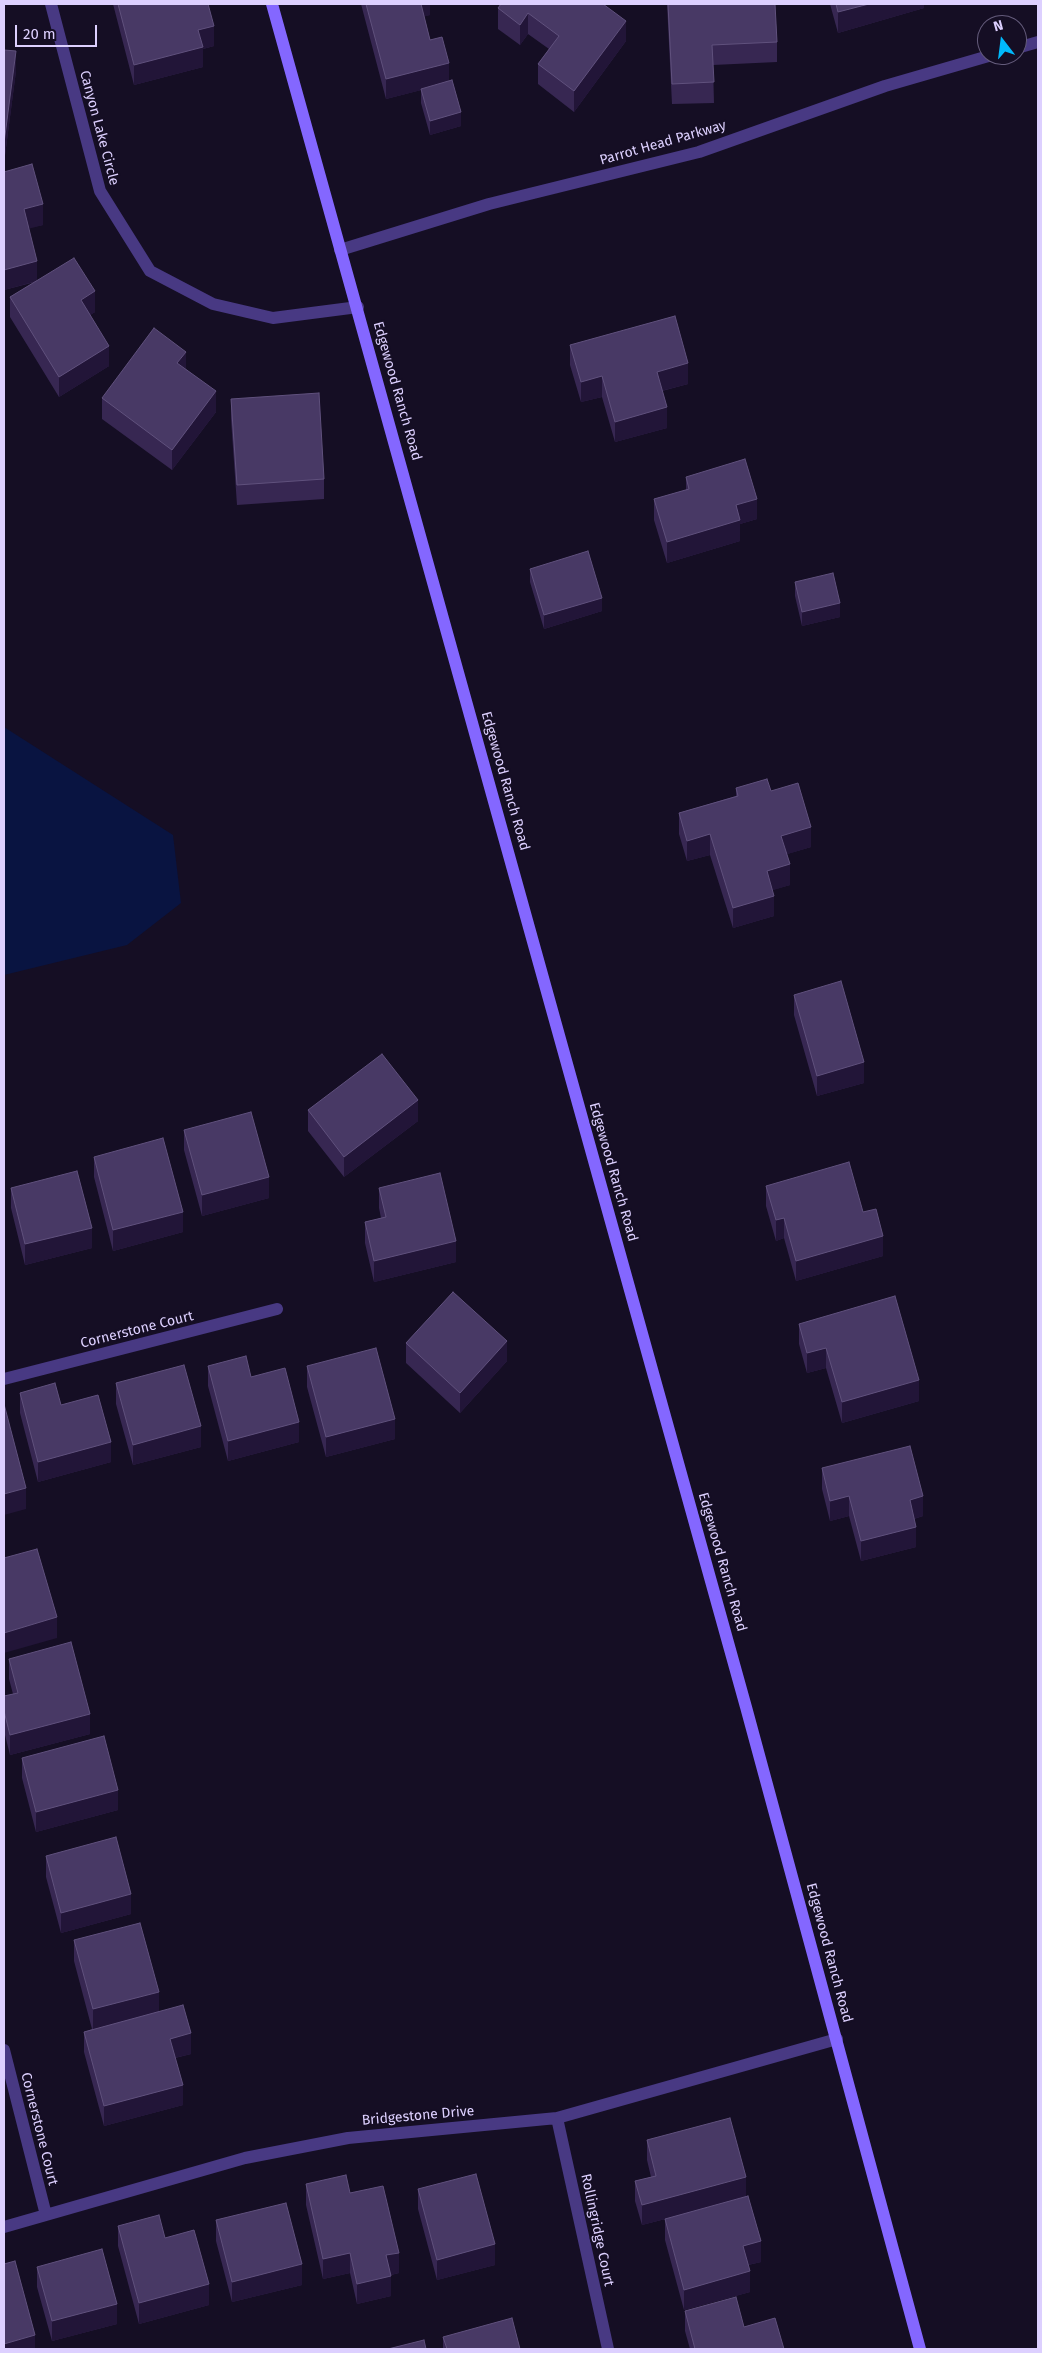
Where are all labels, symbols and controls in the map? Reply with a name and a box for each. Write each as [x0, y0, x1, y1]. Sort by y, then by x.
scale bar [18, 15, 100, 47]
north arrow [977, 15, 1027, 65]
text: N [992, 17, 1005, 35]
text: 20 m [23, 25, 56, 43]
street label: Canyon Lake Circle [76, 69, 122, 187]
street label: Parrot Head Parkway [598, 117, 728, 169]
street label: Edgewood Ranch Road [369, 320, 425, 462]
street label: Edgewood Ranch Road [477, 710, 533, 852]
street label: Edgewood Ranch Road [585, 1101, 641, 1243]
street label: Cornerstone Court [79, 1308, 195, 1352]
street label: Edgewood Ranch Road [694, 1491, 750, 1633]
street label: Edgewood Ranch Road [802, 1881, 856, 2025]
street label: Cornerstone Court [17, 2071, 61, 2187]
street label: Bridgestone Drive [361, 2103, 475, 2129]
street label: Rollingridge Court [577, 2172, 617, 2288]

